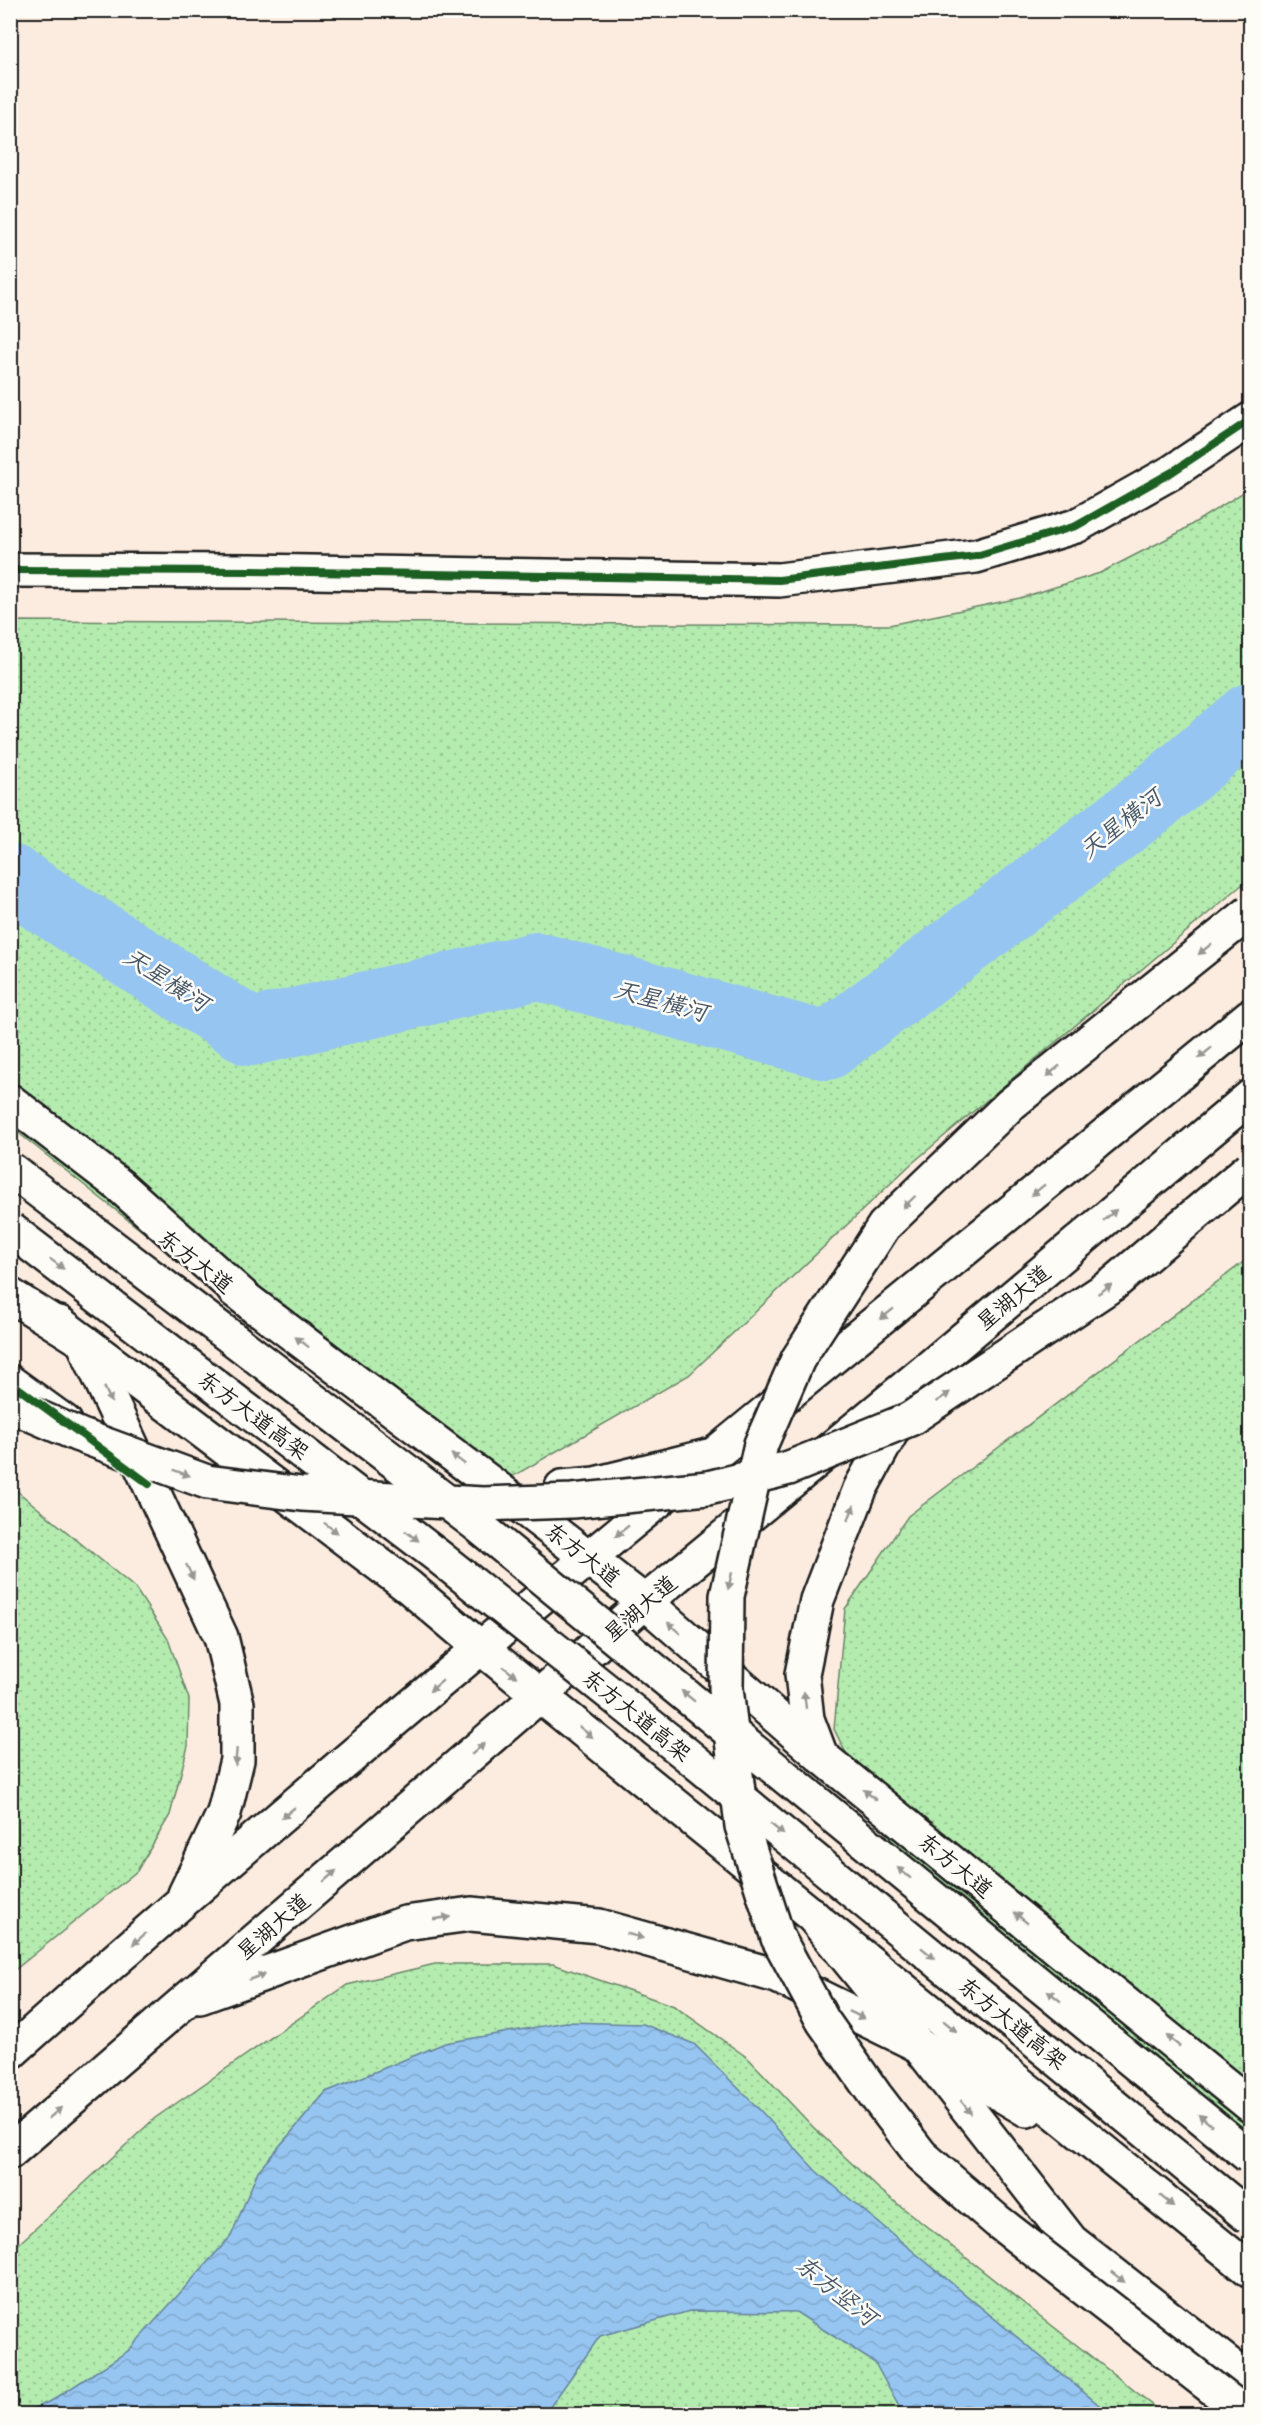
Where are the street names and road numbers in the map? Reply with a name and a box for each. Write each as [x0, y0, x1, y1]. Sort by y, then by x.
street label: 东方大道 [152, 1222, 240, 1300]
street label: 星湖大道 [970, 1257, 1056, 1337]
street label: 东方大道高架 [192, 1363, 316, 1467]
street label: 东方大道 [539, 1515, 627, 1593]
street label: 星湖大道 [597, 1568, 683, 1648]
street label: 东方大道高架 [576, 1662, 698, 1768]
street label: 东方大道 [912, 1826, 1000, 1904]
street label: 星湖大道 [230, 1886, 316, 1966]
street label: 东方大道高架 [952, 1970, 1074, 2076]

